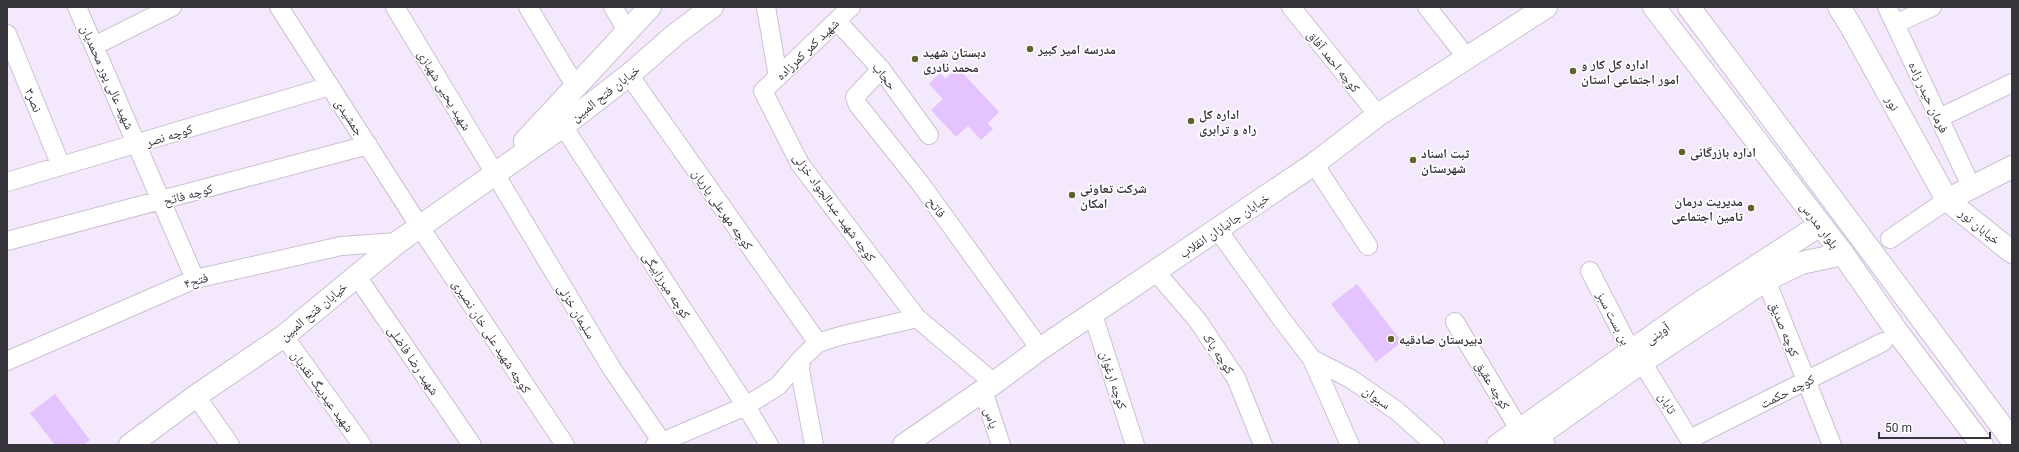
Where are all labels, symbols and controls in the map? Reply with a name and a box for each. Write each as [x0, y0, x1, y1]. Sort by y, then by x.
street label: شهید کمر کمرزاده [773, 16, 843, 84]
street label: شهید عالی پور محمدیان [77, 23, 137, 132]
street label: کوچه احمد آفاق [1303, 27, 1363, 96]
place label: مدرسه امیر کبیر [1037, 42, 1116, 57]
marker: مدرسه امیر کبیر [1025, 44, 1035, 54]
place label: دبستان شهید محمد نادری [923, 45, 986, 75]
street label: شهید یحیی شهبازی [414, 47, 474, 134]
marker: دبستان شهید محمد نادری [910, 54, 920, 64]
place label: اداره کل کار و امور اجتماعی استان [1581, 57, 1679, 88]
street label: فرمان حیدر زاده [1905, 59, 1952, 136]
street label: حجاب [869, 60, 900, 93]
street label: خیابان فتح المبین [568, 62, 644, 127]
marker: اداره کل کار و امور اجتماعی استان [1568, 66, 1578, 76]
street label: نصر۳ [21, 86, 45, 115]
street label: نور [1881, 92, 1903, 114]
street label: جمشیدی [331, 96, 367, 139]
place label: اداره کل راه و ترابری [1199, 107, 1256, 137]
marker: اداره کل راه و ترابری [1186, 116, 1196, 126]
street label: کوچه نصر [143, 121, 195, 151]
place label: اداره بازرگانی [1690, 145, 1756, 161]
place label: ثبت اسناد شهرستان [1421, 146, 1470, 176]
marker: اداره بازرگانی [1677, 147, 1687, 157]
street label: کوچه شهید عبدالجواد خزلی [789, 150, 879, 266]
marker: ثبت اسناد شهرستان [1408, 155, 1418, 165]
street label: کوچه مهرعلی یاریان [688, 166, 756, 254]
street label: کوچه فاتح [162, 181, 216, 210]
place label: شرکت تعاونی امکان [1080, 181, 1147, 211]
marker: شرکت تعاونی امکان [1067, 190, 1077, 200]
street label: خیابان جانبازان انقلاب [1177, 190, 1272, 262]
street label: فاتح [922, 194, 949, 222]
place label: مدیریت درمان تامین اجتماعی [1671, 194, 1744, 225]
street label: بلوار مدرس [1796, 199, 1842, 252]
marker: مدیریت درمان تامین اجتماعی [1746, 203, 1756, 213]
street label: خیابان نور [1955, 205, 2003, 248]
street label: کوچه میرزابیگی [639, 249, 694, 322]
street label: فتح۴ [182, 270, 211, 293]
street label: کوچه شهید علی خان نصیری [448, 277, 534, 397]
street label: خیابان فتح المبین [277, 279, 351, 345]
street label: سلیمان خزلی [554, 281, 599, 342]
street label: بن بست سبز [1592, 288, 1633, 348]
street label: کوچه صدیق [1766, 299, 1803, 360]
street label: آوینی [1642, 319, 1674, 348]
street label: شهید رضا فاضلی [384, 323, 442, 398]
street label: کوچه پاک [1199, 330, 1238, 378]
place label: دبیرستان صادقیه [1399, 332, 1483, 347]
marker: دبیرستان صادقیه [1386, 334, 1396, 344]
street label: شهید عیدیبگ نقدیان [287, 348, 357, 435]
street label: کوچه ارغوان [1096, 349, 1130, 412]
street label: کوچه عقیق [1472, 358, 1513, 413]
street label: کوچه حکمت [1758, 371, 1818, 412]
street label: سیوان [1360, 383, 1393, 413]
street label: تابان [1655, 390, 1680, 417]
street label: یاس [980, 406, 1002, 431]
scale bar [1879, 414, 1990, 440]
text: 50 m [1885, 421, 1912, 435]

